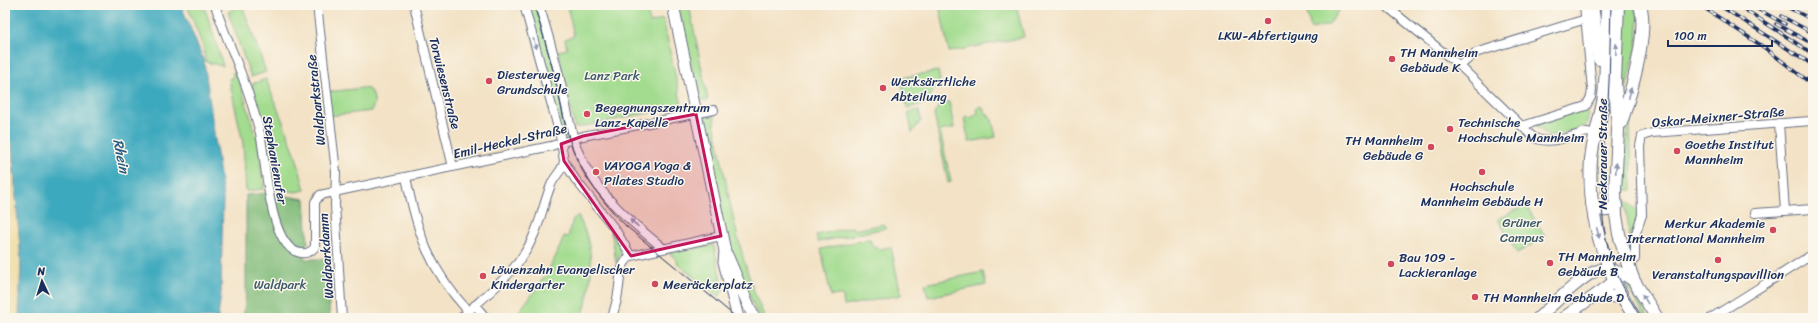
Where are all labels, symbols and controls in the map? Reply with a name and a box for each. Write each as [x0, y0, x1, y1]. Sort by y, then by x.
marker: LKW-Abfertigung [1263, 16, 1273, 26]
scale bar [1668, 22, 1772, 48]
place label: LKW-Abfertigung [1218, 24, 1318, 47]
text: 100 m [1674, 25, 1707, 47]
street label: Torwiesenstraße [422, 35, 468, 131]
one-way arrow [533, 38, 539, 51]
place label: TH Mannheim Gebäude K [1400, 41, 1478, 79]
one-way arrow [1613, 43, 1620, 55]
street label: Waldparkstraße [300, 53, 332, 147]
marker: TH Mannheim Gebäude K [1387, 54, 1397, 64]
place label: Diesterweg Grundschule [497, 63, 567, 101]
park label: Lanz Park [584, 64, 640, 87]
place label: Werksärztliche Abteilung [890, 70, 976, 108]
marker: Diesterweg Grundschule [484, 76, 494, 86]
marker: Werksärztliche Abteilung [878, 83, 888, 93]
one-way arrow [1628, 87, 1634, 99]
place label: Begegnungszentrum Lanz-Kapelle [595, 96, 710, 134]
street label: Neckarauer Straße [1591, 98, 1614, 210]
street label: Oskar-Meixner-Straße [1651, 100, 1785, 134]
marker: Begegnungszentrum Lanz-Kapelle [582, 109, 592, 119]
place label: Technische Hochschule Mannheim [1458, 111, 1584, 149]
street label: Stephanienufer [256, 114, 294, 207]
street label: Emil-Heckel-Straße [451, 117, 570, 165]
marker: Technische Hochschule Mannheim [1445, 124, 1455, 134]
place label: TH Mannheim Gebäude G [1345, 129, 1423, 167]
place label: Goethe Institut Mannheim [1685, 133, 1774, 171]
water label: Rhein [105, 137, 137, 177]
marker: TH Mannheim Gebäude G [1426, 142, 1436, 152]
marker: Goethe Institut Mannheim [1672, 146, 1682, 156]
place label: VAYOGA Yoga & Pilates Studio [604, 154, 691, 192]
one-way arrow [1613, 162, 1620, 174]
marker: VAYOGA Yoga & Pilates Studio [591, 167, 601, 177]
marker: Hochschule Mannheim Gebäude H [1477, 167, 1487, 177]
place label: Hochschule Mannheim Gebäude H [1421, 175, 1544, 213]
park label: Grüner Campus [1500, 211, 1545, 249]
street label: Waldparkdamm [312, 212, 340, 300]
place label: Merkur Akademie International Mannheim [1626, 212, 1765, 250]
one-way arrow [629, 218, 639, 228]
marker: Merkur Akademie International Mannheim [1768, 225, 1778, 235]
one-way arrow [1595, 227, 1601, 240]
place label: TH Mannheim Gebäude B [1558, 245, 1636, 283]
place label: Bau 109 - Lackieranlage [1399, 246, 1477, 284]
marker: Veranstaltungspavillion [1713, 255, 1723, 265]
place label: Löwenzahn Evangelischer Kindergarter [491, 258, 635, 296]
marker: TH Mannheim Gebäude B [1545, 258, 1555, 268]
marker: Bau 109 - Lackieranlage [1386, 259, 1396, 269]
north arrow [22, 261, 62, 301]
text: N [36, 262, 46, 281]
place label: Veranstaltungspavillion [1652, 263, 1784, 286]
marker: Löwenzahn Evangelischer Kindergarter [478, 271, 488, 281]
park label: Waldpark [254, 273, 306, 296]
place label: Meeräckerplatz [663, 273, 754, 296]
marker: Meeräckerplatz [650, 279, 660, 289]
place label: TH Mannheim Gebäude D [1483, 286, 1624, 309]
marker: TH Mannheim Gebäude D [1470, 292, 1480, 302]
one-way arrow [1642, 293, 1649, 305]

